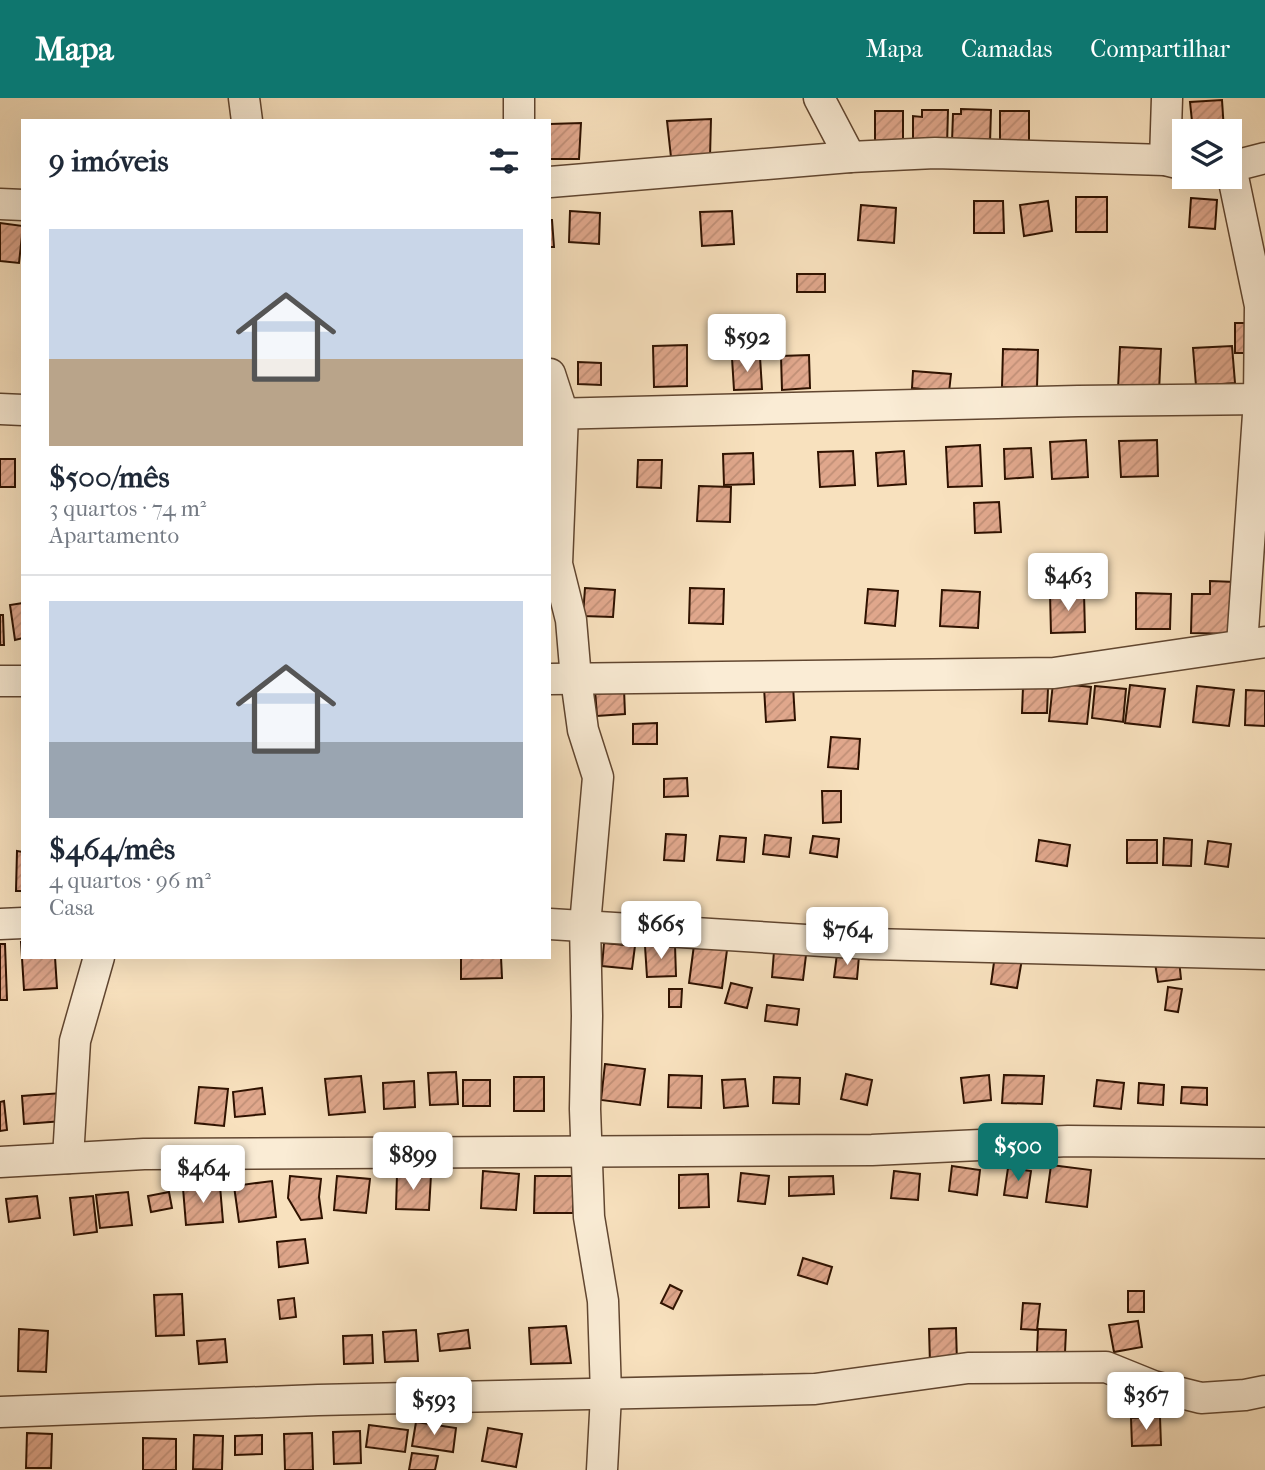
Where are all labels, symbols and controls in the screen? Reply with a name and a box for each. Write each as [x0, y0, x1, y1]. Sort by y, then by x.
text: Mapa [35, 30, 114, 69]
text: Mapa [866, 35, 923, 63]
text: Camadas [961, 35, 1052, 63]
text: Compartilhar [1090, 35, 1230, 63]
map controls [1172, 119, 1242, 189]
button: layers [1172, 119, 1242, 189]
icon: filters [485, 142, 523, 180]
text: 9 imóveis [49, 144, 169, 179]
icon: home [223, 274, 349, 400]
pin: $592 [706, 314, 788, 374]
text: $592 [724, 323, 770, 350]
text: $500/mês [49, 460, 170, 495]
text: 3 quartos · 74 m² [49, 495, 206, 522]
text: Apartamento [49, 522, 179, 549]
pin: $463 [1027, 554, 1109, 613]
text: $463 [1044, 562, 1092, 589]
icon: home [223, 646, 349, 772]
text: $464/mês [49, 832, 175, 867]
text: 4 quartos · 96 m² [49, 867, 211, 894]
text: Casa [49, 894, 94, 921]
pin: $665 [620, 902, 702, 961]
pin: $764 [806, 908, 888, 967]
text: $665 [637, 910, 685, 937]
text: $764 [822, 916, 872, 943]
pin: $500 [977, 1124, 1059, 1183]
pin: $899 [372, 1132, 454, 1192]
text: $500 [994, 1132, 1042, 1159]
text: $899 [389, 1141, 437, 1168]
pin: $464 [162, 1146, 244, 1205]
text: $464 [177, 1154, 229, 1181]
pin: $367 [1105, 1372, 1187, 1432]
pin: $593 [393, 1378, 475, 1437]
text: $367 [1123, 1381, 1169, 1408]
text: $593 [412, 1386, 456, 1413]

